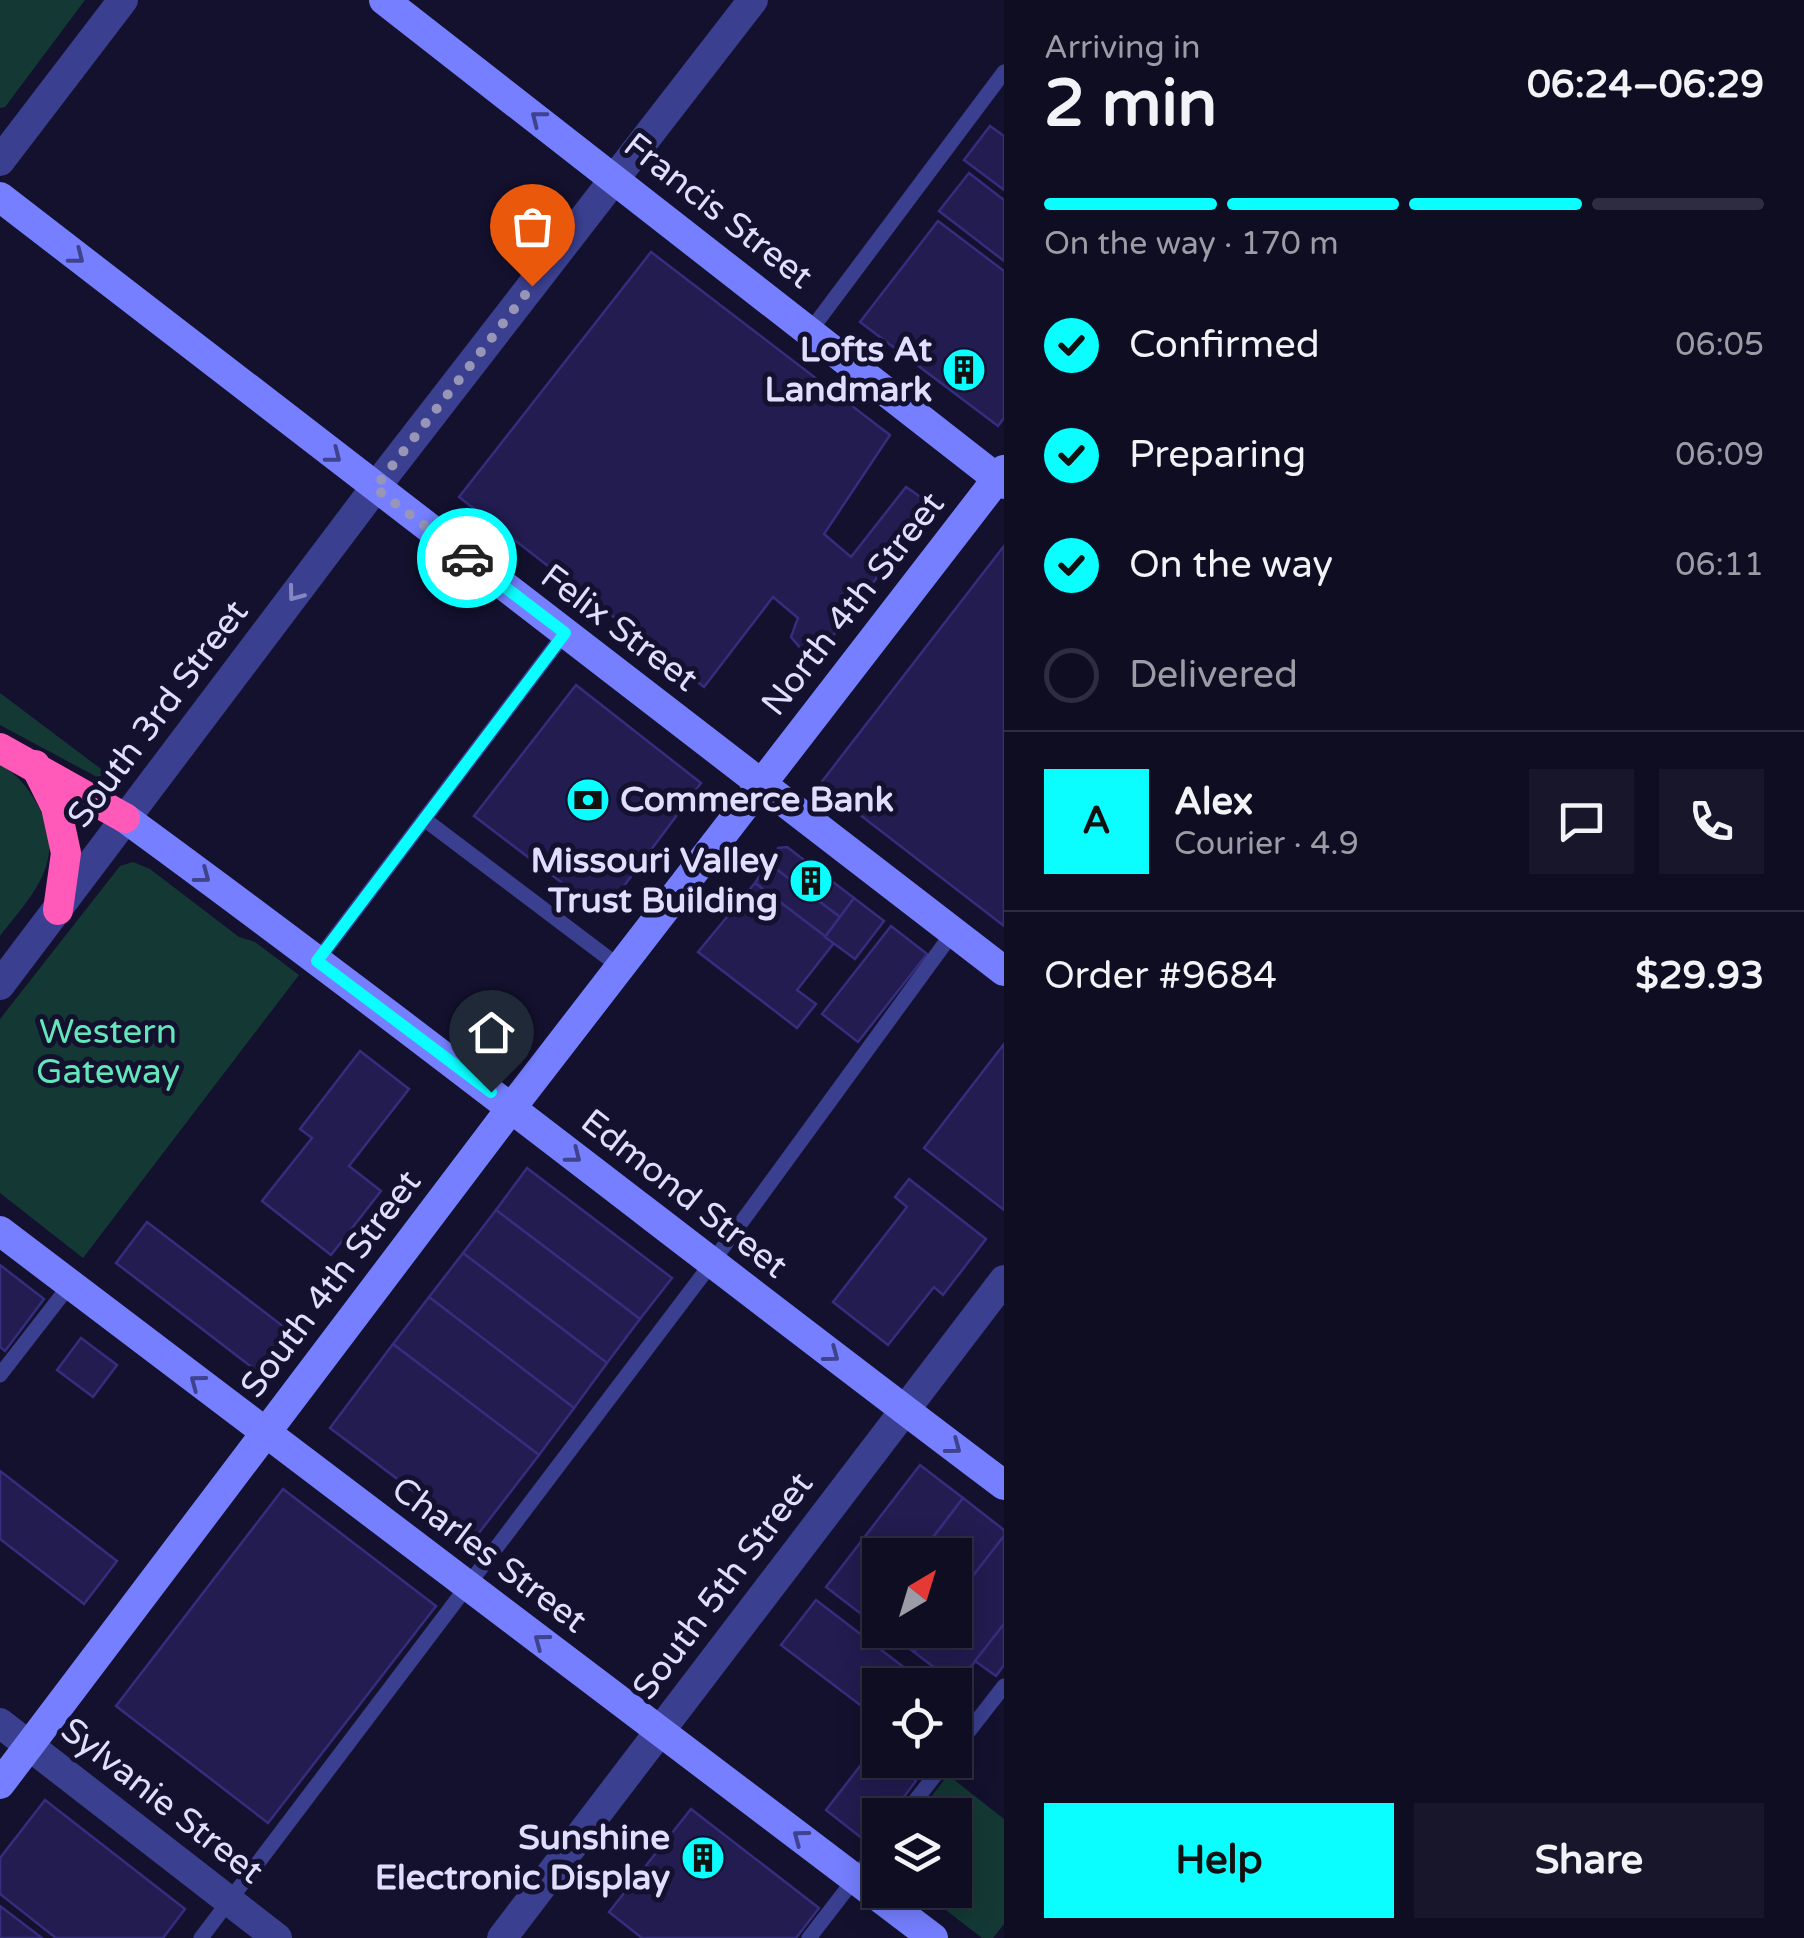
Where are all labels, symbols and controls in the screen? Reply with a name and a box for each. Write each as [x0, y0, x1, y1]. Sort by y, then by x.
text: Arriving in [1044, 29, 1201, 67]
text: 06:24–06:29 [1527, 62, 1764, 108]
text: 2 min [1044, 65, 1217, 144]
one-way arrow [531, 113, 549, 130]
street label: Francis Street [615, 124, 821, 298]
pin [490, 184, 575, 287]
icon: bag [505, 199, 560, 254]
text: On the way · 170 m [1044, 225, 1339, 263]
one-way arrow [66, 245, 84, 263]
icon: check [1044, 318, 1099, 373]
text: Confirmed [1129, 322, 1320, 368]
text: 06:05 [1675, 326, 1764, 364]
place label: Lofts At Landmark [764, 329, 933, 411]
building icon: Lofts At Landmark [941, 347, 987, 393]
icon: check [1044, 428, 1099, 483]
text: Preparing [1129, 432, 1306, 478]
text: 06:09 [1675, 436, 1764, 474]
one-way arrow [323, 444, 341, 462]
street label: North 4th Street [753, 484, 953, 724]
courier [417, 508, 517, 608]
icon: car [440, 531, 495, 586]
icon: check [1044, 538, 1099, 593]
text: On the way [1129, 542, 1333, 588]
text: 06:11 [1675, 546, 1764, 584]
street label: Felix Street [532, 556, 706, 700]
one-way arrow [290, 583, 307, 601]
street label: South 3rd Street [59, 592, 257, 836]
text: Delivered [1129, 652, 1298, 698]
button: chat [1529, 769, 1634, 874]
button: phone [1659, 769, 1764, 874]
bank icon: Commerce Bank [565, 777, 611, 823]
place label: Commerce Bank [620, 779, 894, 821]
text: Alex [1174, 779, 1253, 825]
text: A [1082, 798, 1111, 844]
text: Courier · 4.9 [1174, 825, 1359, 863]
place label: Missouri Valley Trust Building [531, 840, 778, 922]
building icon: Missouri Valley Trust Building [788, 858, 834, 904]
one-way arrow [192, 865, 210, 882]
text: Order #9684 [1044, 953, 1277, 999]
text: $29.93 [1635, 953, 1764, 999]
pin [449, 990, 534, 1093]
icon: home [464, 1005, 519, 1060]
park label: Western Gateway [36, 1011, 180, 1093]
street label: Edmond Street [573, 1101, 795, 1287]
one-way arrow [563, 1145, 581, 1162]
street label: South 4th Street [232, 1162, 430, 1406]
one-way arrow [821, 1343, 839, 1360]
one-way arrow [190, 1376, 208, 1393]
one-way arrow [943, 1436, 961, 1453]
street label: South 5th Street [624, 1464, 822, 1708]
street label: Charles Street [383, 1468, 595, 1642]
north arrow [862, 1538, 972, 1648]
map controls [862, 1538, 972, 1908]
one-way arrow [534, 1635, 552, 1652]
button: locate [862, 1668, 972, 1778]
street label: Sylvanie Street [53, 1709, 271, 1893]
button: layers [862, 1798, 972, 1908]
button: Help [1044, 1803, 1394, 1918]
button: Share [1414, 1803, 1764, 1918]
place label: Sunshine Electronic Display [375, 1817, 670, 1899]
one-way arrow [793, 1831, 811, 1848]
building icon: Sunshine Electronic Display [680, 1835, 726, 1881]

